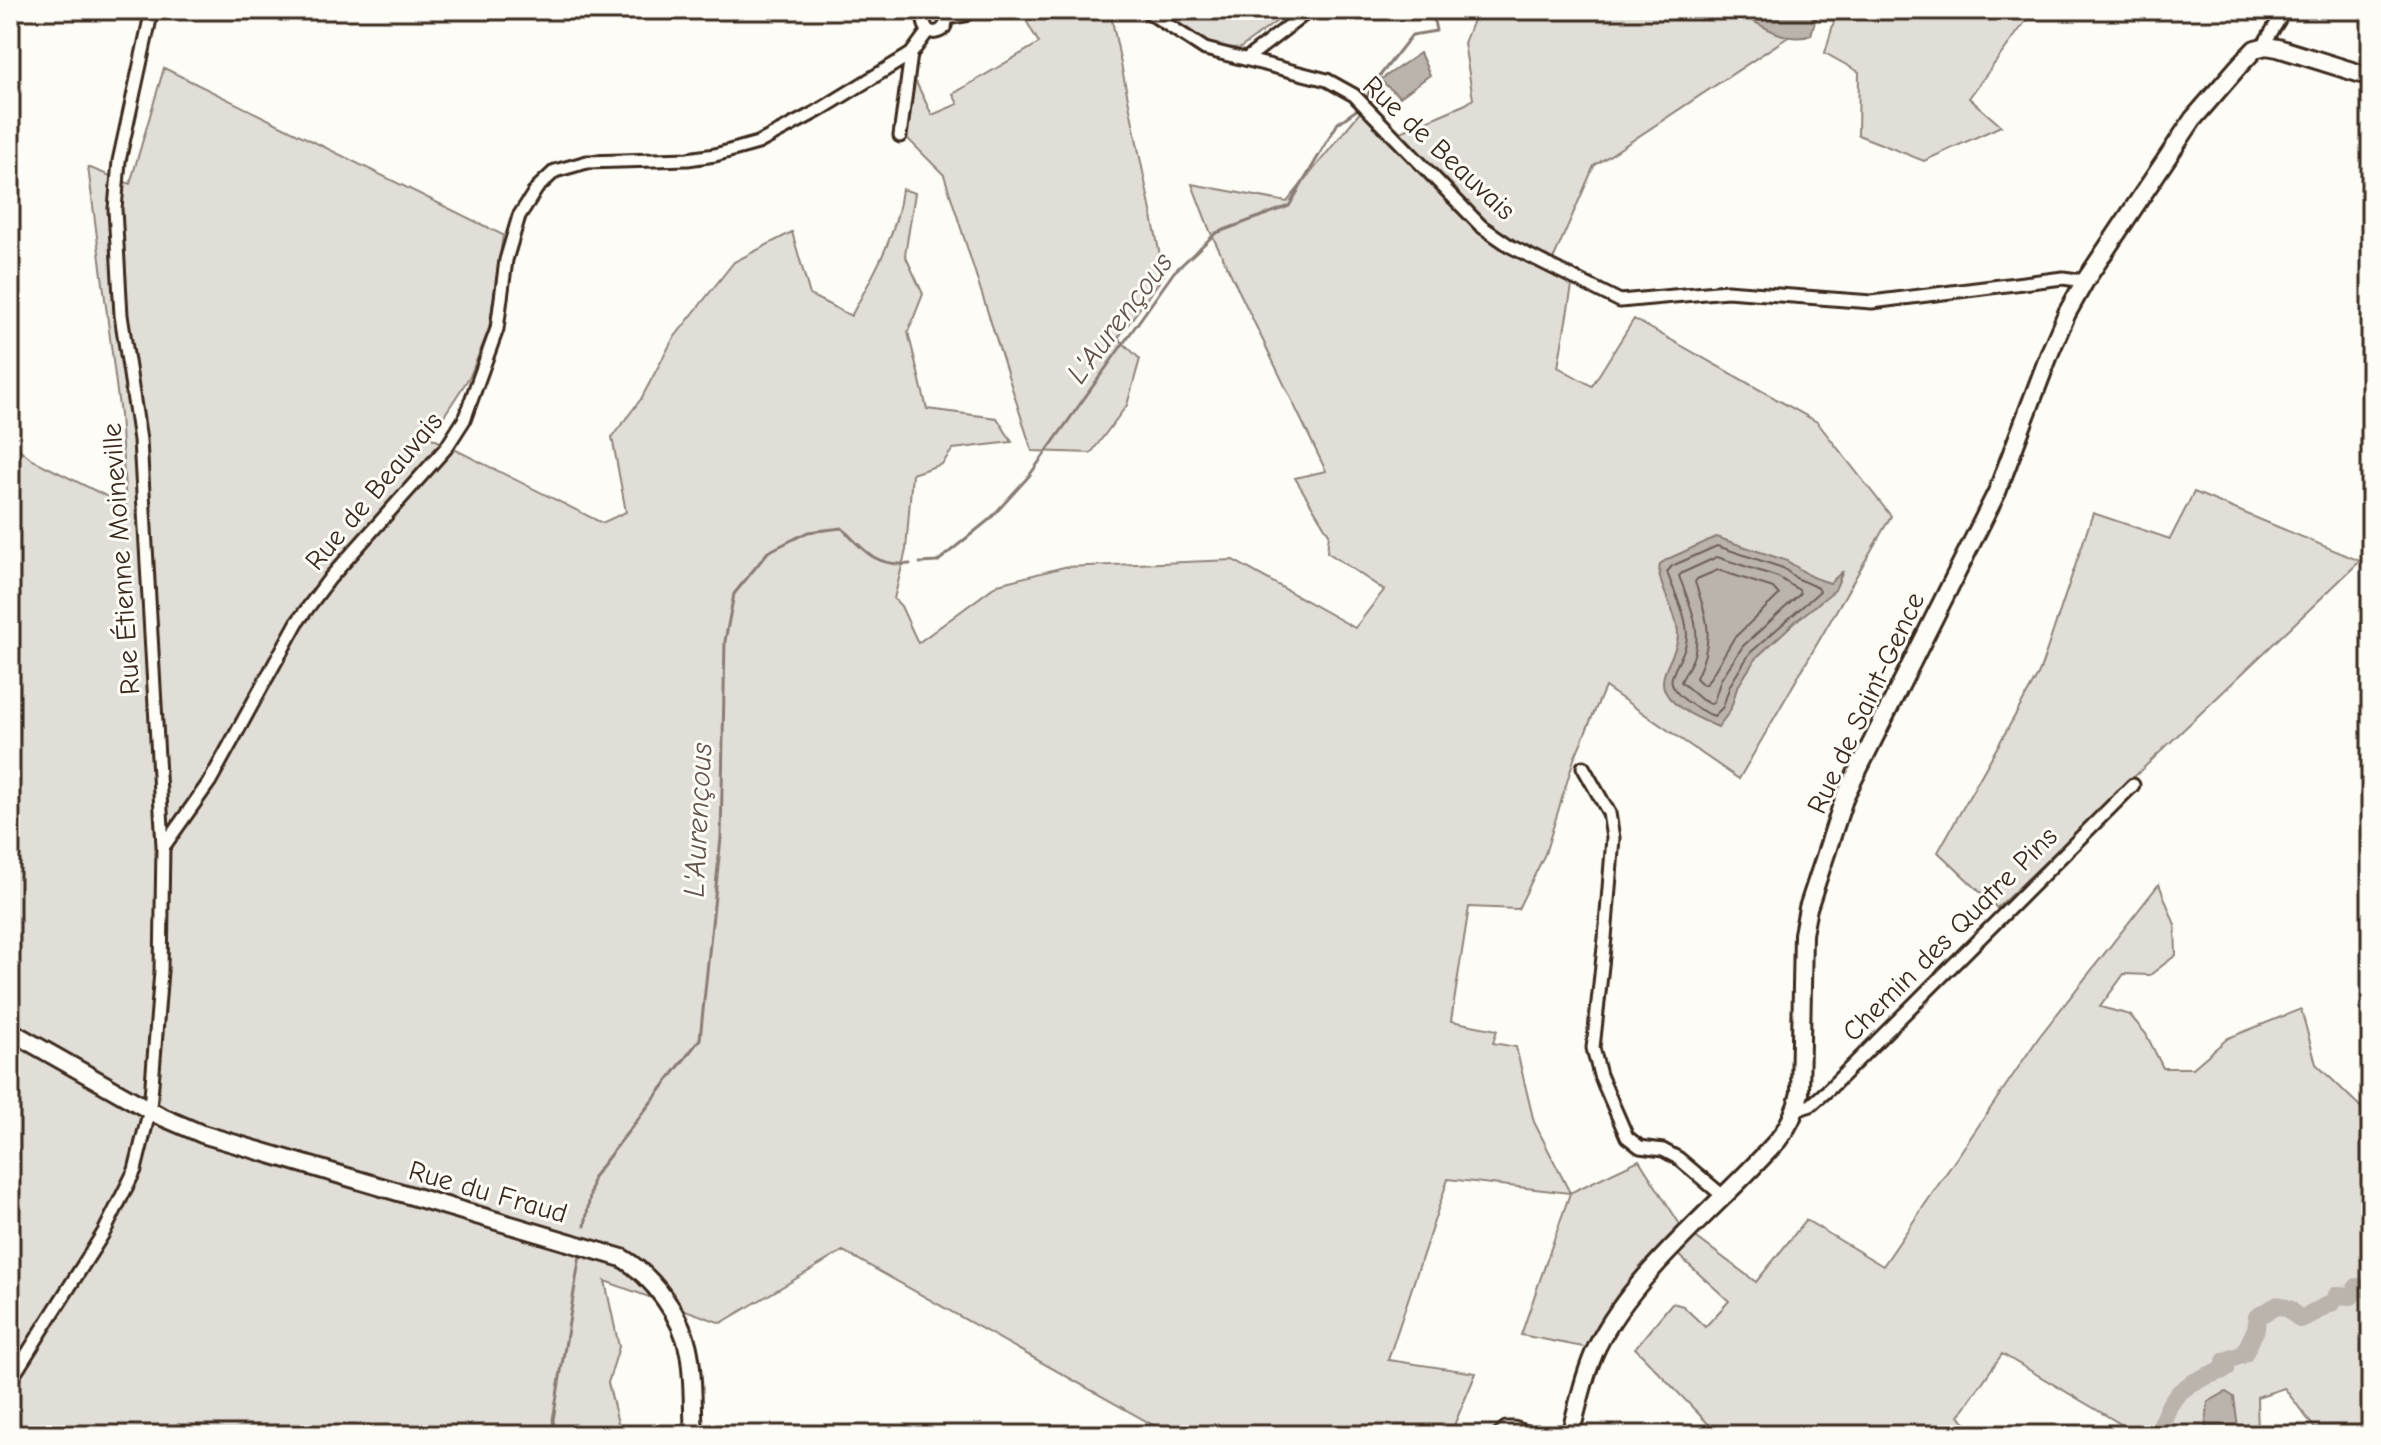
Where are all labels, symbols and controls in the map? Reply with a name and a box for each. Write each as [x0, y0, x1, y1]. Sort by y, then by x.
street label: Rue de Beauvais [1356, 69, 1522, 227]
water label: L'Aurençous [1060, 245, 1181, 390]
street label: Rue de Beauvais [299, 406, 449, 576]
street label: Rue Étienne Moineville [95, 422, 146, 696]
street label: Rue de Saint-Gence [1801, 587, 1931, 819]
water label: L'Aurençous [676, 741, 720, 898]
street label: Chemin des Quatre Pins [1836, 820, 2064, 1048]
street label: Rue du Fraud [405, 1154, 571, 1230]

